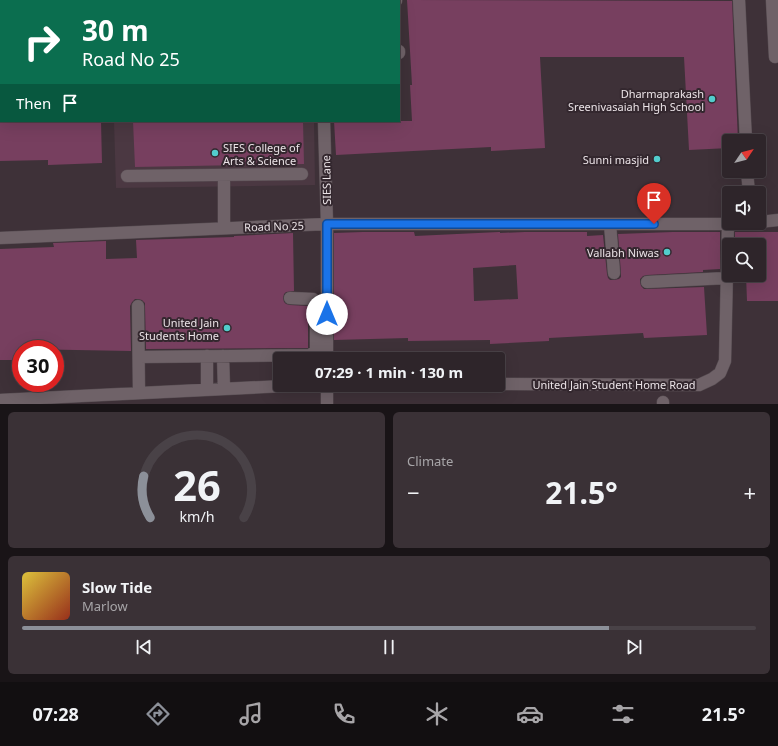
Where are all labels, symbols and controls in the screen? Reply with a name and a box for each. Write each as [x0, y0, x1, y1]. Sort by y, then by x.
text: 30 m [82, 11, 149, 49]
icon: right [16, 16, 68, 68]
text: Road No 25 [82, 47, 180, 71]
place label: Dharmaprakash Sreenivasaiah High School [568, 86, 704, 114]
icon: arrive [59, 92, 81, 114]
text: Then [16, 93, 51, 113]
marker: Dharmaprakash Sreenivasaiah High School [707, 94, 717, 104]
north arrow [722, 134, 766, 178]
map controls [722, 134, 766, 282]
place label: SIES College of Arts & Science [223, 140, 301, 168]
marker: SIES College of Arts & Science [210, 148, 220, 158]
place label: Sunni masjid [583, 152, 649, 167]
marker: Sunni masjid [652, 154, 662, 164]
street label: SIES Lane [318, 155, 334, 205]
pin [637, 183, 671, 224]
button: sound [722, 186, 766, 230]
icon: arrive [643, 189, 665, 211]
street label: Road No 25 [244, 217, 304, 235]
button: search [722, 238, 766, 282]
place label: Vallabh Niwas [587, 245, 659, 260]
marker: Vallabh Niwas [662, 247, 672, 257]
position arrow [306, 293, 348, 335]
place label: United Jain Students Home [139, 315, 219, 343]
marker: United Jain Students Home [222, 323, 232, 333]
speed limit sign: 30 [12, 340, 64, 392]
text: 07:29 · 1 min · 130 m [315, 362, 463, 382]
street label: United Jain Student Home Road [532, 377, 696, 392]
text: Climate [407, 452, 453, 470]
text: 26 [173, 457, 220, 513]
text: 21.5° [545, 472, 618, 513]
text: − [407, 477, 420, 507]
text: + [743, 477, 756, 507]
text: km/h [179, 507, 214, 526]
text: Slow Tide [82, 577, 152, 597]
text: Marlow [82, 597, 128, 615]
icon: previous [133, 636, 155, 658]
icon: pause [378, 636, 400, 658]
icon: next [623, 636, 645, 658]
icon: directions [144, 700, 172, 728]
icon: music [237, 700, 265, 728]
icon: phone [330, 700, 358, 728]
icon: climate [423, 700, 451, 728]
icon: car [516, 700, 544, 728]
icon: filters [609, 700, 637, 728]
text: 07:28 [33, 702, 79, 726]
text: 21.5° [702, 702, 745, 726]

